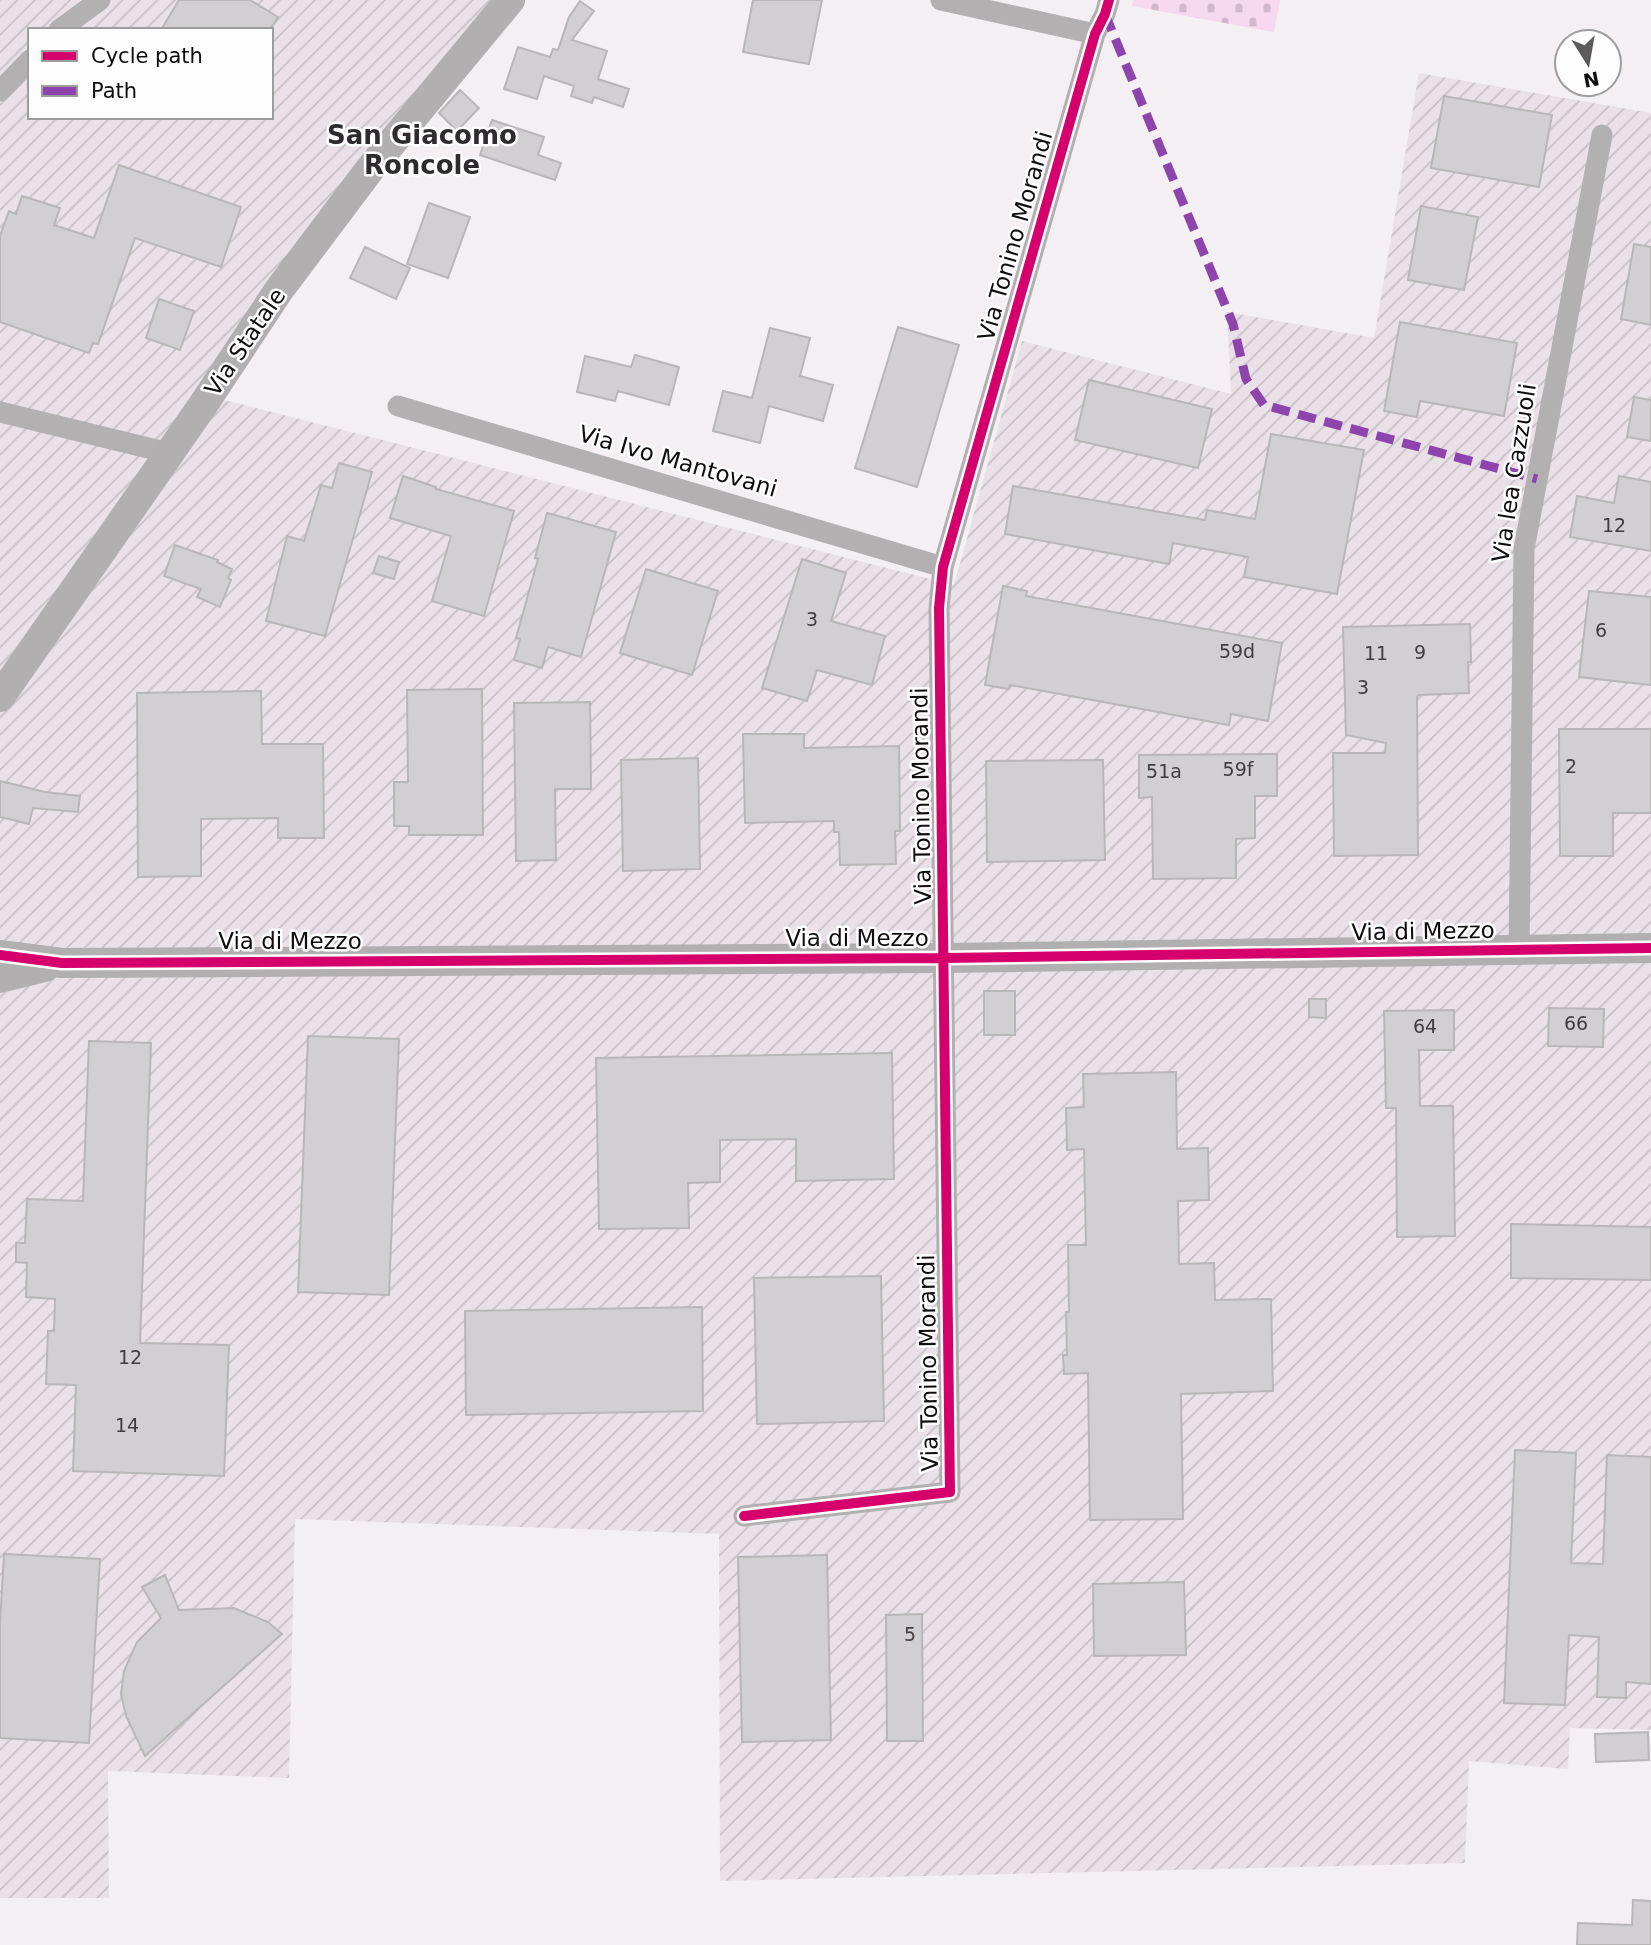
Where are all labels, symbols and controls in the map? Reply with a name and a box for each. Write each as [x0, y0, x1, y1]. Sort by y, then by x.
legend [28, 28, 273, 119]
north arrow [1553, 28, 1623, 98]
text: Cycle path [91, 44, 203, 68]
text: N [1581, 67, 1601, 92]
text: Path [91, 79, 137, 103]
district label: San Giacomo Roncole [327, 120, 517, 180]
street label: Via Tonino Morandi [973, 128, 1057, 344]
street label: Via Statale [199, 283, 291, 401]
street label: Via lea Cazzuoli [1487, 382, 1541, 564]
street label: Via Ivo Mantovani [576, 420, 780, 502]
house number: 12 [1602, 514, 1626, 536]
house number: 3 [806, 608, 818, 630]
house number: 6 [1595, 619, 1607, 641]
house number: 59d [1219, 640, 1255, 662]
house number: 9 [1414, 641, 1426, 663]
house number: 11 [1364, 642, 1388, 664]
house number: 3 [1357, 676, 1369, 698]
street label: Via Tonino Morandi [906, 687, 936, 905]
house number: 2 [1565, 755, 1577, 777]
house number: 59f [1223, 758, 1255, 780]
house number: 51a [1146, 760, 1182, 782]
street label: Via di Mezzo [1351, 917, 1495, 945]
street label: Via di Mezzo [785, 925, 929, 951]
street label: Via di Mezzo [218, 928, 362, 954]
house number: 66 [1564, 1012, 1588, 1034]
house number: 64 [1413, 1015, 1437, 1037]
street label: Via Tonino Morandi [913, 1254, 943, 1472]
house number: 12 [118, 1346, 142, 1368]
house number: 14 [115, 1414, 139, 1436]
house number: 5 [904, 1623, 916, 1645]

